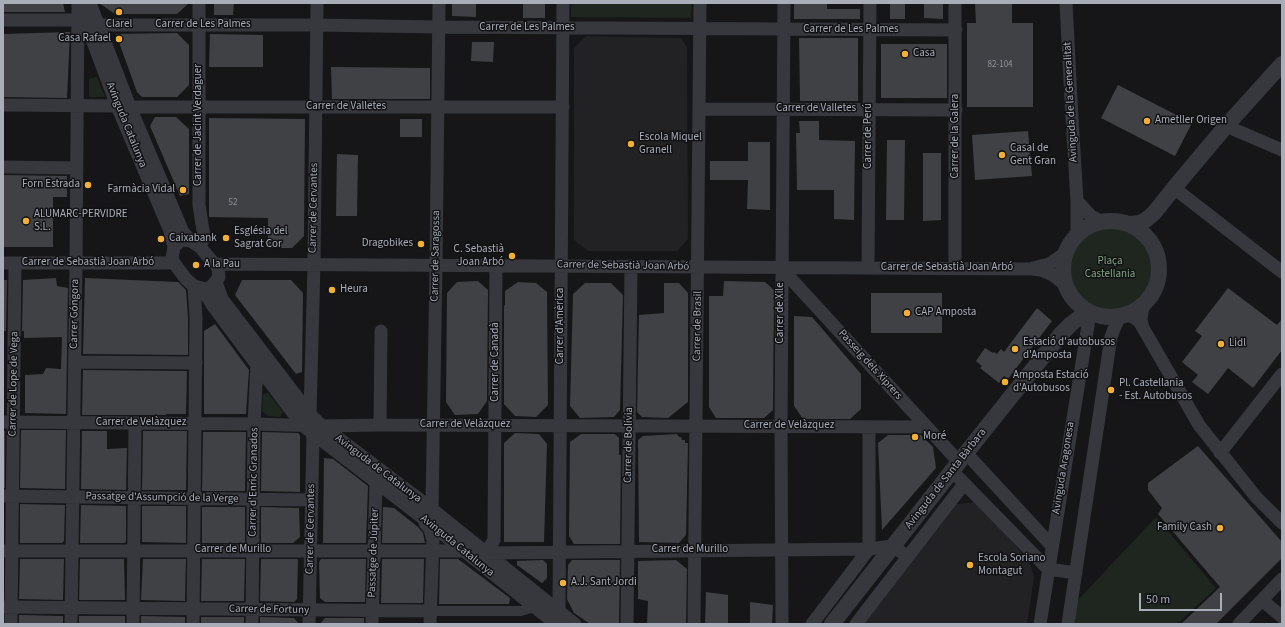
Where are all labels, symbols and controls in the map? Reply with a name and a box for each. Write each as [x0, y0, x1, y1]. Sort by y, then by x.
marker: Clarel [114, 7, 124, 17]
place label: Clarel [106, 18, 132, 32]
street label: Carrer de Les Palmes [155, 18, 251, 32]
street label: Carrer de Les Palmes [479, 21, 575, 35]
street label: Carrer de Les Palmes [803, 23, 899, 37]
place label: Casa Rafael [58, 32, 111, 46]
marker: Casa Rafael [114, 34, 124, 44]
street label: Avinguda de la Generalitat [1061, 42, 1081, 162]
place label: Casa [913, 47, 935, 61]
marker: Casa [900, 49, 910, 59]
house number: 82-104 [987, 60, 1013, 70]
street label: Carrer de Jacint Verdaguer [192, 64, 206, 186]
street label: Avinguda Catalunya [103, 80, 149, 170]
street label: Carrer de la Galera [949, 94, 963, 178]
street label: Carrer de Valletes [306, 100, 386, 114]
street label: Carrer de Valletes [776, 102, 856, 116]
street label: Carrer de Perú [862, 103, 876, 169]
place label: Ametller Origen [1155, 114, 1227, 128]
marker: Ametller Origen [1142, 116, 1152, 126]
place label: Escola Miquel Granell [639, 131, 702, 157]
marker: Escola Miquel Granell [626, 139, 636, 149]
place label: Casal de Gent Gran [1010, 142, 1056, 168]
marker: Casal de Gent Gran [997, 150, 1007, 160]
street label: Carrer de Cervantes [307, 163, 321, 253]
place label: Forn Estrada [22, 178, 80, 192]
marker: Forn Estrada [83, 180, 93, 190]
place label: Farmàcia Vidal [108, 183, 175, 197]
marker: Farmàcia Vidal [178, 185, 188, 195]
house number: 52 [229, 198, 237, 208]
place label: ALUMARC-PERVIDRE S.L. [34, 208, 127, 234]
street label: Carrer de Saragossa [429, 210, 443, 302]
marker: ALUMARC-PERVIDRE S.L. [21, 216, 31, 226]
place label: Església del Sagrat Cor [234, 225, 288, 251]
place label: Caixabank [169, 232, 217, 246]
marker: Església del Sagrat Cor [221, 233, 231, 243]
marker: Caixabank [156, 234, 166, 244]
place label: Dragobikes [362, 237, 413, 251]
marker: Dragobikes [416, 239, 426, 249]
place label: C. Sebastià Joan Arbó [454, 243, 504, 269]
marker: C. Sebastià Joan Arbó [507, 251, 517, 261]
park label: Plaça Castellania [1085, 255, 1135, 281]
street label: Carrer de Sebastià Joan Arbó [22, 256, 154, 270]
place label: A la Pau [204, 258, 240, 272]
street label: Carrer de Sebastià Joan Arbó [557, 258, 689, 274]
marker: A la Pau [191, 260, 201, 270]
street label: Carrer de Sebastià Joan Arbó [881, 261, 1013, 275]
street label: Carrer Góngora [68, 279, 82, 349]
street label: Carrer de Xile [774, 282, 788, 344]
place label: Heura [340, 283, 368, 297]
marker: Heura [327, 285, 337, 295]
street label: Carrer d'Amèrica [554, 288, 568, 364]
street label: Carrer de Brasil [691, 291, 705, 361]
place label: CAP Amposta [915, 306, 976, 320]
marker: CAP Amposta [902, 308, 912, 318]
street label: Carrer de Canadà [489, 322, 503, 402]
street label: Passeig dels Xiprers [835, 327, 905, 403]
street label: Carrer de Lope de Vega [6, 331, 22, 437]
place label: Estació d'autobusos d'Amposta [1023, 336, 1115, 362]
place label: Lidl [1229, 337, 1246, 351]
marker: Lidl [1216, 339, 1226, 349]
marker: Estació d'autobusos d'Amposta [1010, 344, 1020, 354]
place label: Amposta Estació d'Autobusos [1013, 369, 1089, 395]
marker: Amposta Estació d'Autobusos [1000, 377, 1010, 387]
place label: Pl. Castellania - Est. Autobusos [1119, 377, 1192, 403]
marker: Pl. Castellania - Est. Autobusos [1106, 385, 1116, 395]
street label: Carrer de Bolívia [622, 407, 636, 483]
street label: Carrer de Velàzquez [96, 416, 186, 430]
street label: Carrer de Velàzquez [420, 418, 510, 432]
street label: Carrer de Velàzquez [744, 419, 834, 433]
street label: Avinguda Aragonesa [1050, 421, 1078, 515]
street label: Avinguda de Santa Bàrbara [903, 426, 989, 532]
street label: Carrer d'Enric Granados [246, 427, 262, 537]
place label: Moré [923, 430, 946, 444]
street label: Avinguda de Catalunya [332, 432, 424, 506]
marker: Moré [910, 432, 920, 442]
street label: Carrer de Cervantes [304, 484, 318, 574]
street label: Passatge d'Assumpció de la Verge [85, 490, 239, 506]
street label: Passatge de Júpiter [366, 508, 382, 598]
street label: Avinguda Catalunya [417, 512, 497, 580]
place label: Family Cash [1157, 521, 1212, 535]
marker: Family Cash [1215, 523, 1225, 533]
street label: Carrer de Murillo [195, 543, 271, 557]
street label: Carrer de Murillo [652, 543, 728, 557]
place label: Escola Soriano Montagut [978, 552, 1046, 578]
marker: Escola Soriano Montagut [965, 560, 975, 570]
place label: A.J. Sant Jordi [571, 576, 637, 590]
marker: A.J. Sant Jordi [558, 578, 568, 588]
scale bar [1141, 585, 1224, 611]
text: 50 m [1146, 591, 1170, 608]
street label: Carrer de Fortuny [229, 603, 309, 617]

